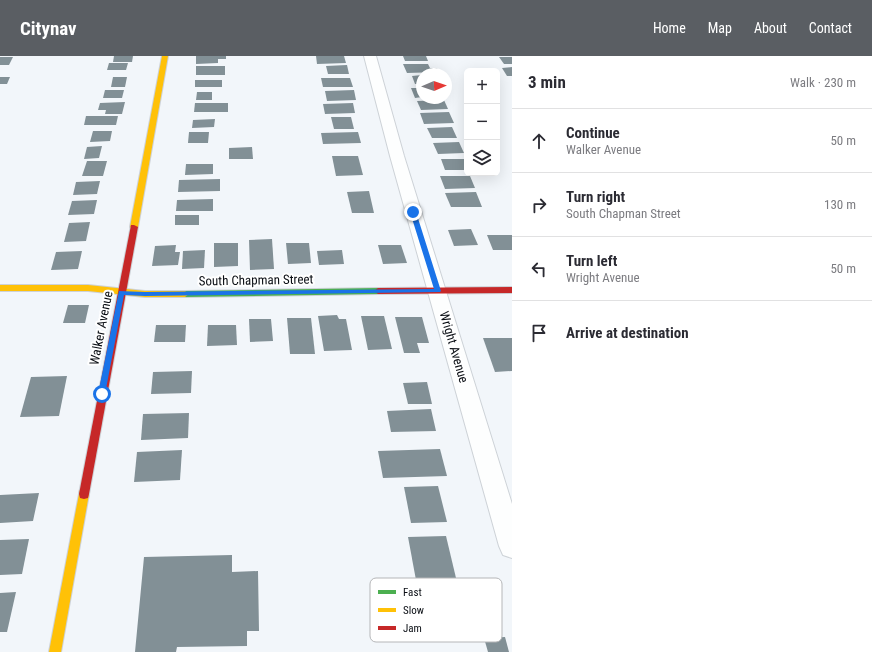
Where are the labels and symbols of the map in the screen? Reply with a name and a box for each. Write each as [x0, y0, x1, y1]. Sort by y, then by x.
north arrow [416, 68, 452, 104]
route end [404, 203, 422, 221]
street label: South Chapman Street [199, 271, 314, 288]
street label: Walker Avenue [86, 290, 116, 366]
street label: Wright Avenue [437, 310, 471, 384]
route start [93, 385, 111, 403]
legend [370, 578, 502, 642]
text: Fast [403, 586, 422, 599]
text: Slow [403, 604, 424, 617]
text: Jam [403, 622, 422, 635]

